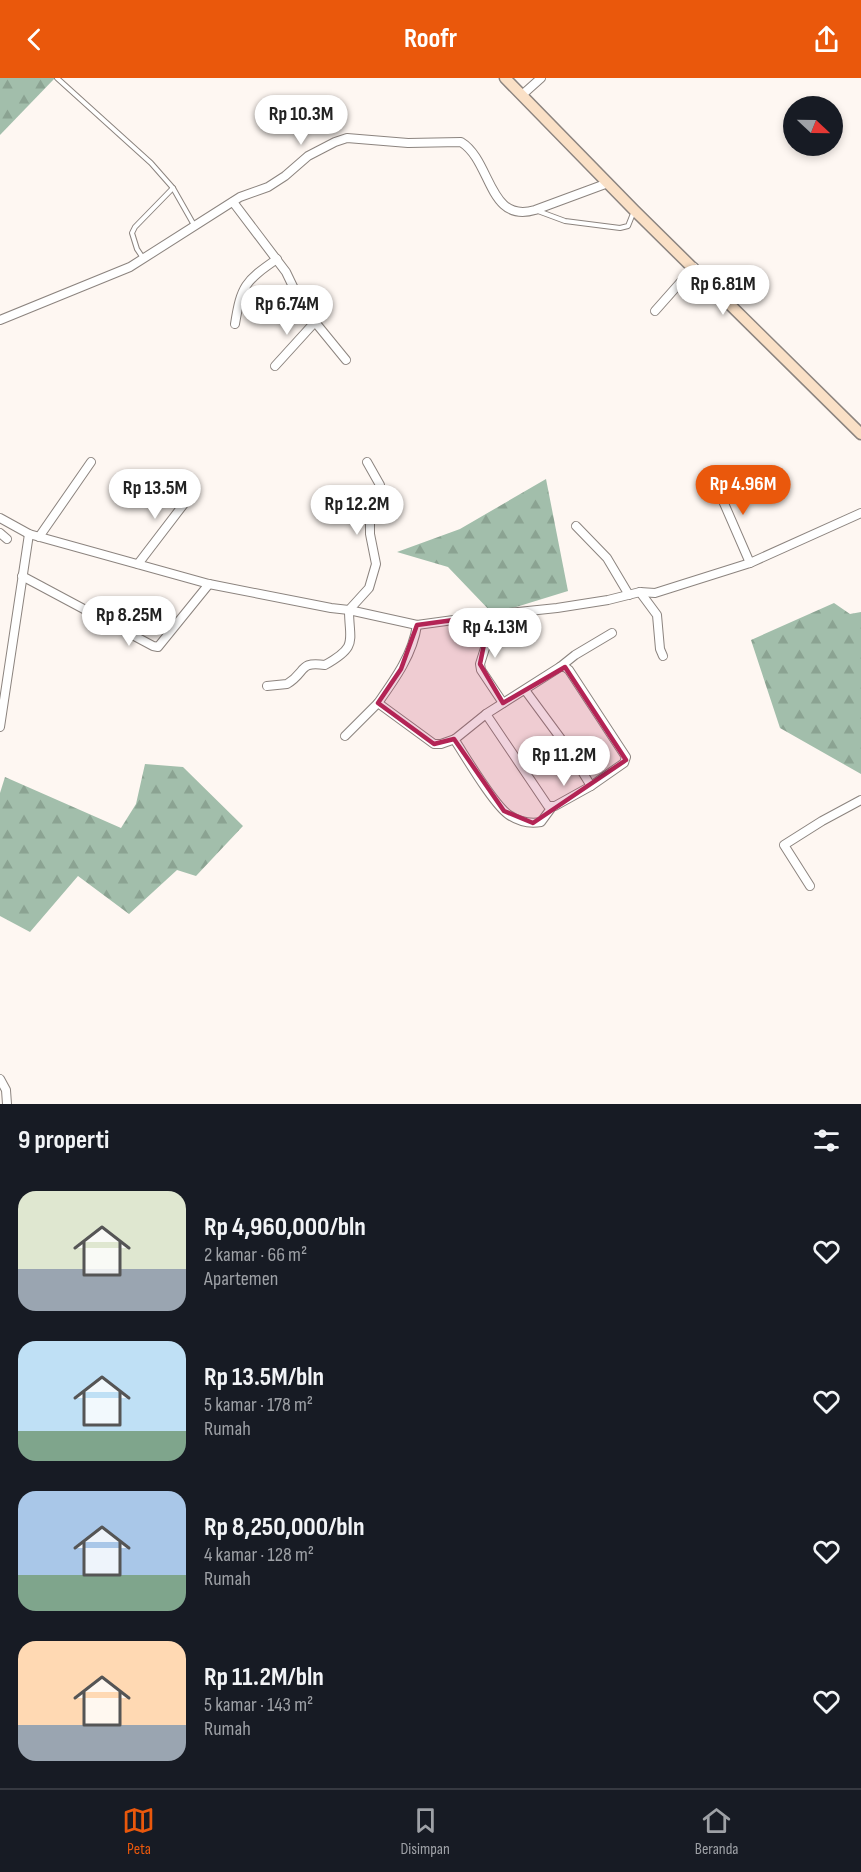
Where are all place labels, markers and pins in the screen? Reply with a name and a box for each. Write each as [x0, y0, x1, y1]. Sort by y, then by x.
pin: Rp 10.3M [239, 95, 363, 146]
pin: Rp 6.81M [661, 265, 785, 316]
pin: Rp 6.74M [225, 285, 349, 336]
pin: Rp 4.96M [681, 465, 805, 516]
pin: Rp 13.5M [93, 469, 217, 520]
pin: Rp 12.2M [295, 485, 419, 536]
pin: Rp 8.25M [67, 596, 191, 647]
pin: Rp 4.13M [433, 608, 557, 659]
pin: Rp 11.2M [502, 736, 626, 787]

